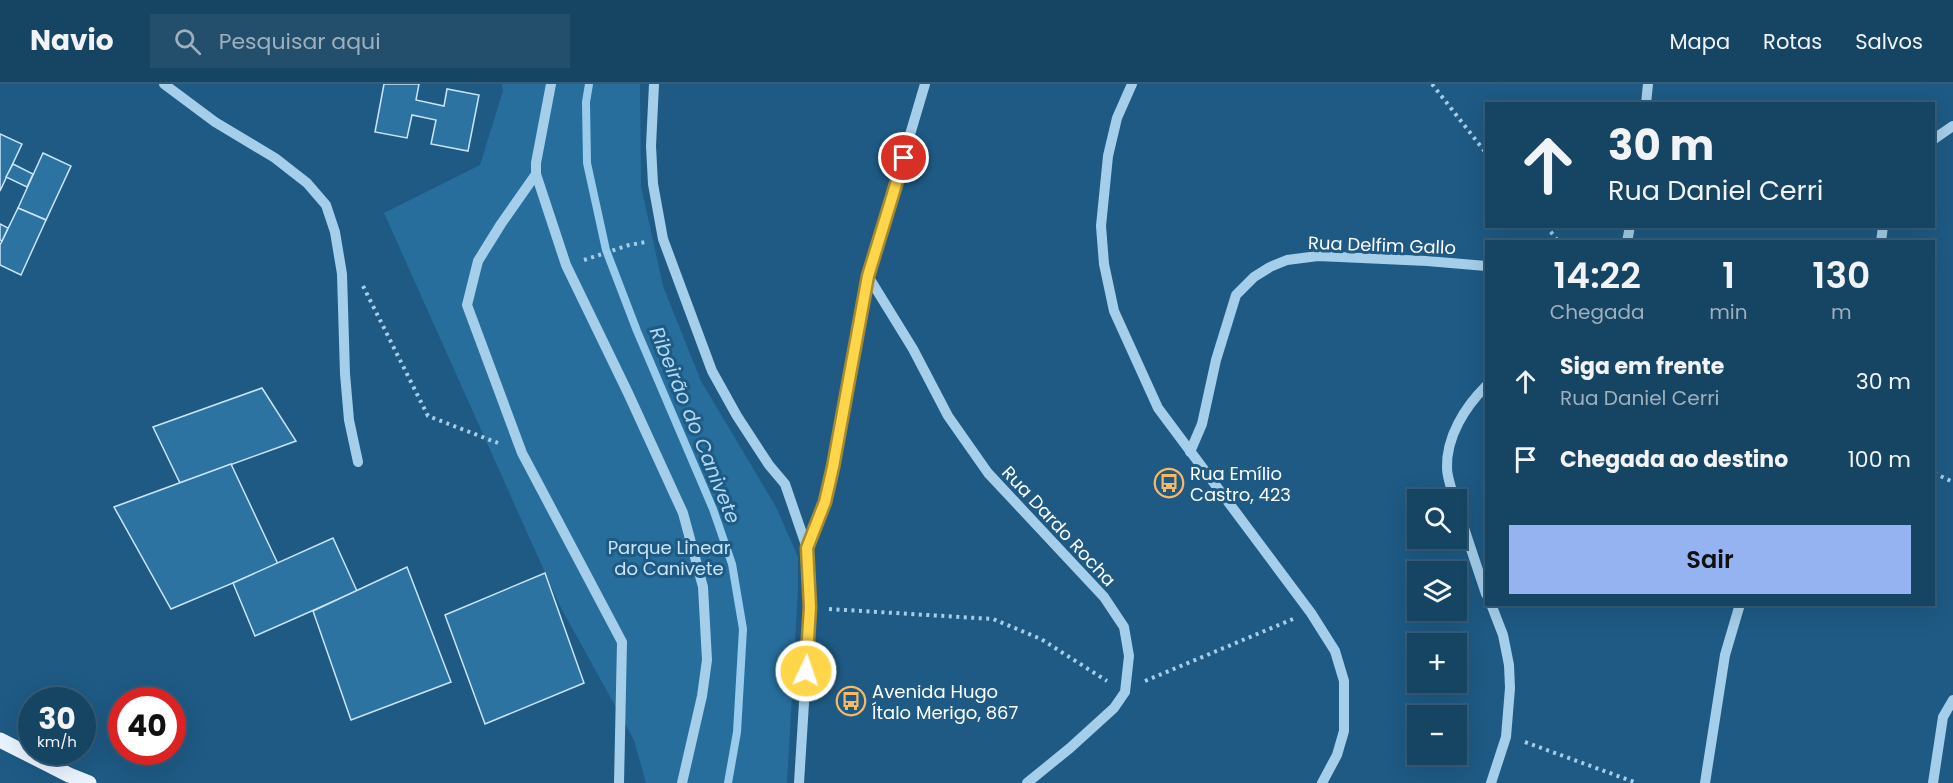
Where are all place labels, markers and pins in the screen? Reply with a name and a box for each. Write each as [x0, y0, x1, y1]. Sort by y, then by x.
pin [878, 132, 929, 183]
place label: Rua Emílio Castro, 423 [1190, 461, 1291, 507]
bus stop icon: Rua Emílio Castro, 423 [1153, 467, 1185, 499]
place label: Avenida Hugo Ítalo Merigo, 867 [872, 679, 1019, 725]
bus stop icon: Avenida Hugo Ítalo Merigo, 867 [835, 685, 867, 717]

